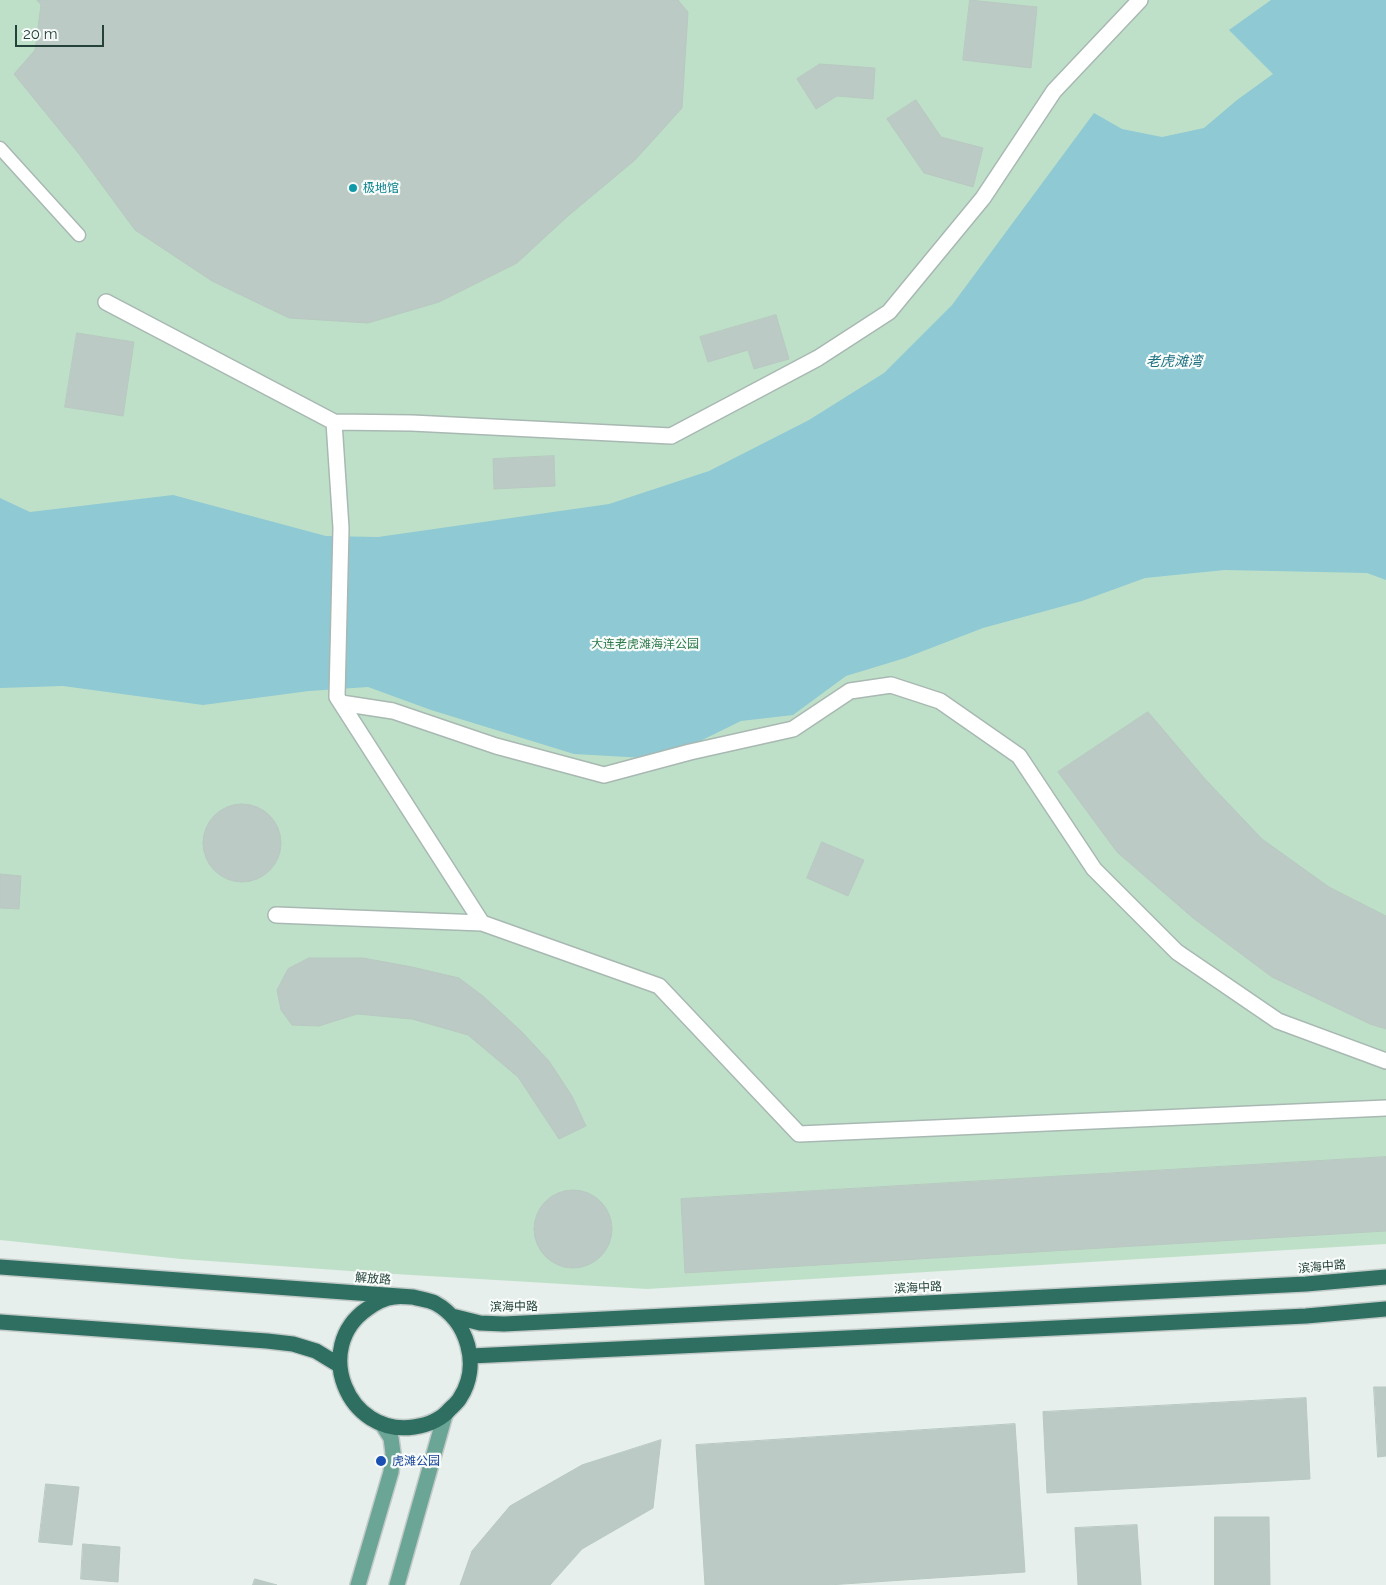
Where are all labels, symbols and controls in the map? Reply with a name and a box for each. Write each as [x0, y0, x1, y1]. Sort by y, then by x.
scale bar [18, 15, 106, 47]
text: 20 m [23, 25, 58, 43]
place label: 极地馆 [363, 181, 399, 195]
marker: 极地馆 [347, 182, 359, 194]
water label: 老虎滩湾 [1146, 354, 1202, 370]
park label: 大连老虎滩海洋公园 [591, 637, 699, 651]
street label: 滨海中路 [1297, 1258, 1347, 1276]
street label: 解放路 [355, 1271, 391, 1287]
street label: 滨海中路 [894, 1280, 942, 1296]
street label: 滨海中路 [490, 1299, 538, 1315]
marker: 虎滩公园 [374, 1454, 388, 1468]
place label: 虎滩公园 [392, 1454, 440, 1468]

